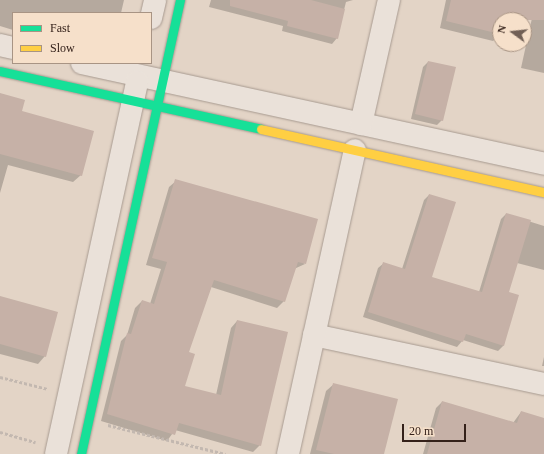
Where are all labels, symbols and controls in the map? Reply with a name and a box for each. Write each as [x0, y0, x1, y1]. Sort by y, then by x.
legend [12, 12, 152, 64]
north arrow [492, 12, 532, 52]
text: Fast [50, 21, 70, 35]
text: N [495, 24, 508, 35]
text: Slow [50, 41, 75, 55]
scale bar [404, 416, 468, 442]
text: 20 m [409, 424, 433, 438]

